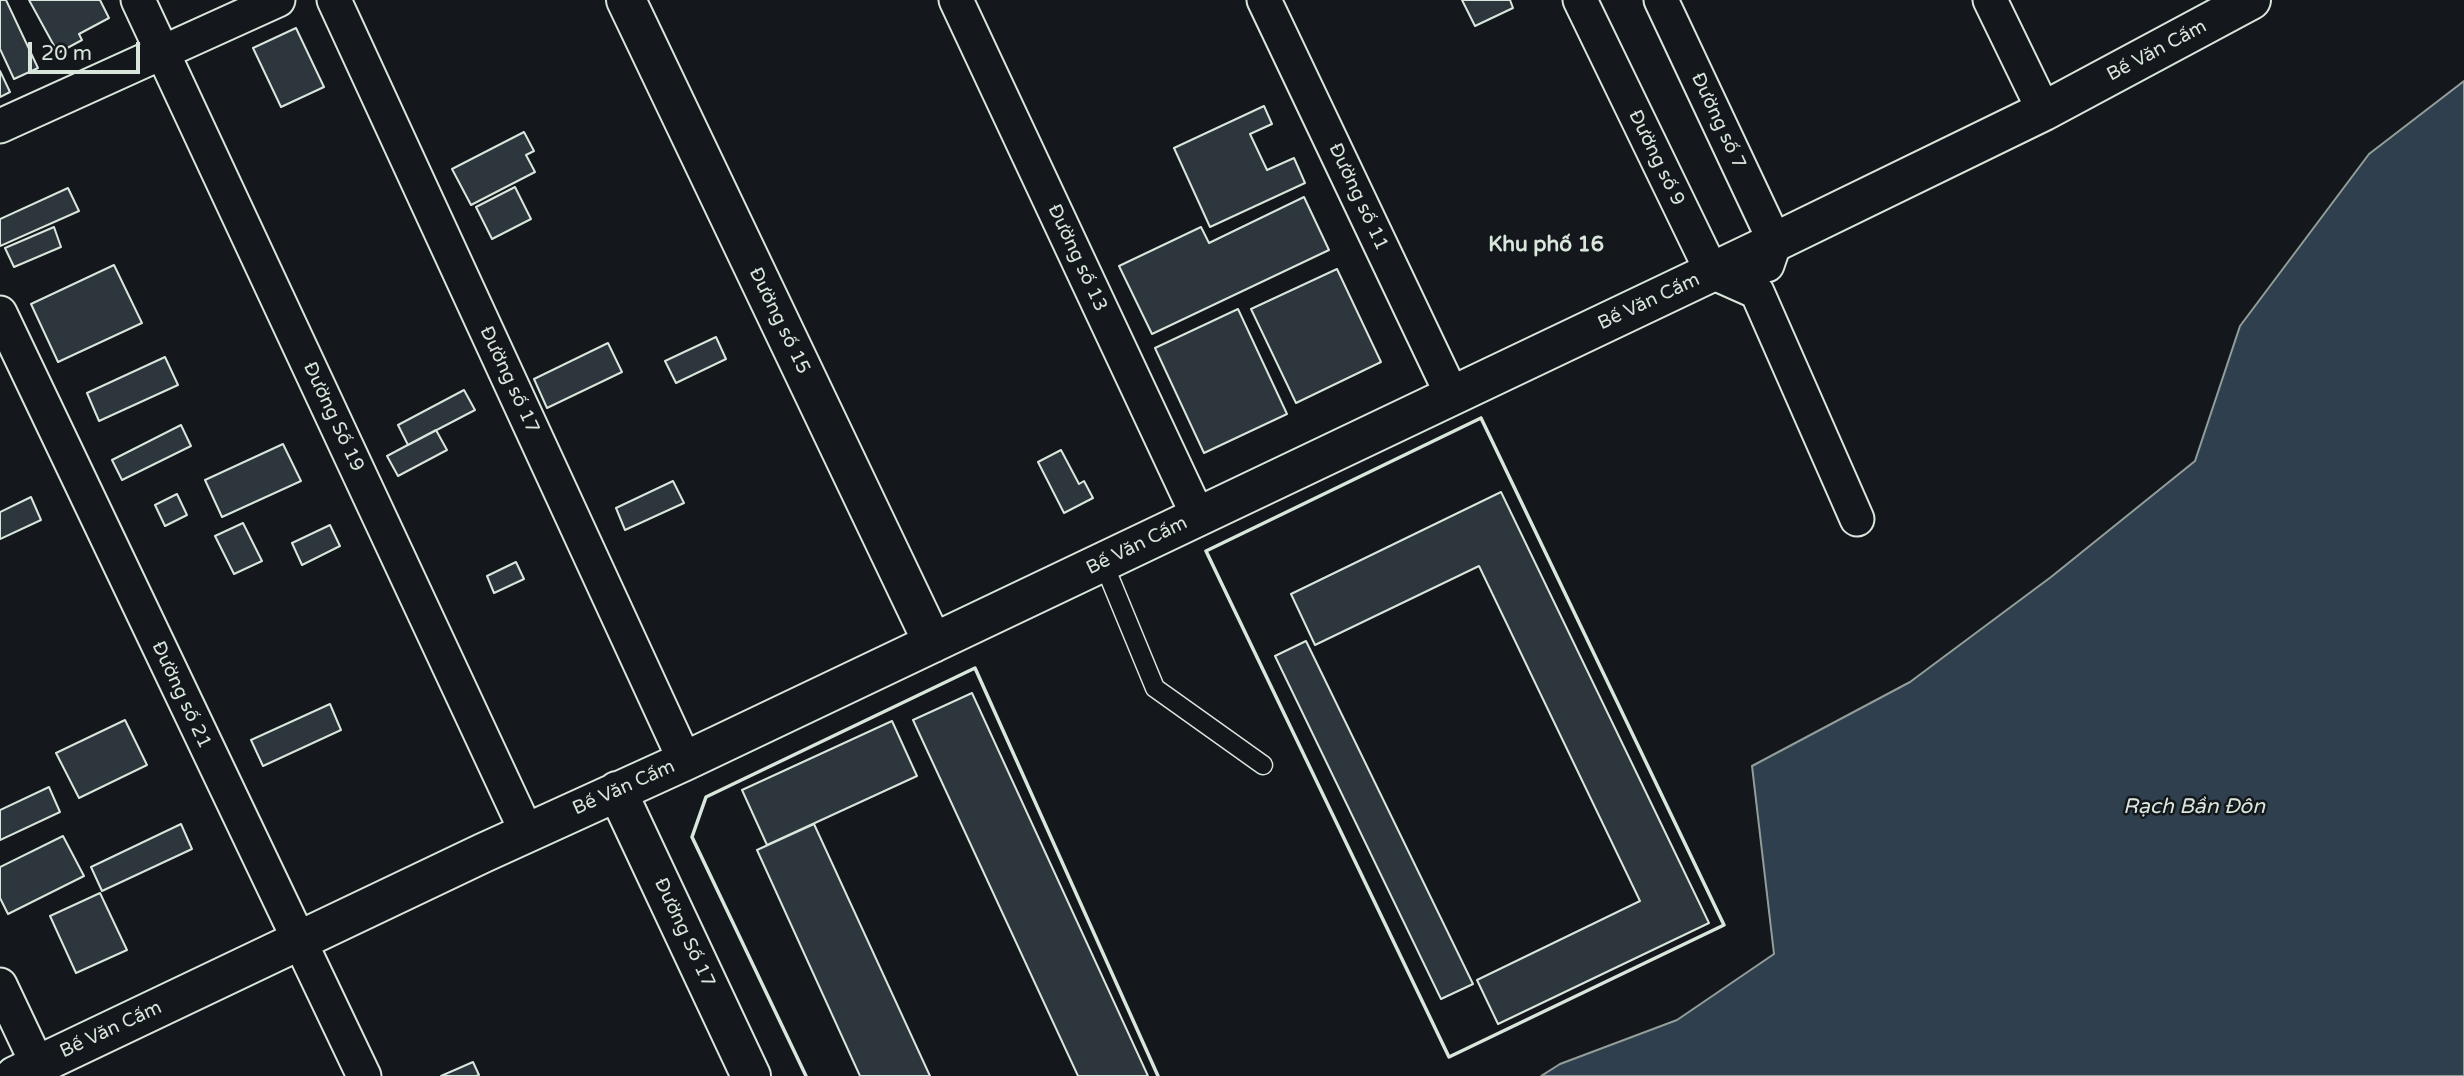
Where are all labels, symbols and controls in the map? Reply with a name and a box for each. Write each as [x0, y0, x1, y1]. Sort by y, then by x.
street label: Bế Văn Cấm [2103, 15, 2211, 87]
scale bar [32, 28, 144, 72]
text: 20 m [41, 41, 92, 66]
street label: Đường số 7 [1686, 69, 1750, 173]
street label: Đường số 9 [1623, 106, 1689, 210]
street label: Đường số 11 [1323, 140, 1393, 254]
street label: Đường số 13 [1042, 201, 1112, 315]
district label: Khu phố 16 [1488, 232, 1604, 258]
street label: Đường số 15 [743, 264, 815, 378]
street label: Bế Văn Cấm [1595, 269, 1703, 335]
street label: Đường số 17 [474, 323, 544, 437]
street label: Đường Số 19 [298, 359, 368, 475]
street label: Bế Văn Cấm [1083, 512, 1191, 580]
street label: Đường số 21 [146, 638, 216, 752]
street label: Bế Văn Cấm [569, 755, 679, 821]
water label: Rạch Bần Đôn [2123, 794, 2265, 820]
street label: Đường Số 17 [649, 875, 719, 991]
street label: Bế Văn Cấm [57, 997, 165, 1063]

